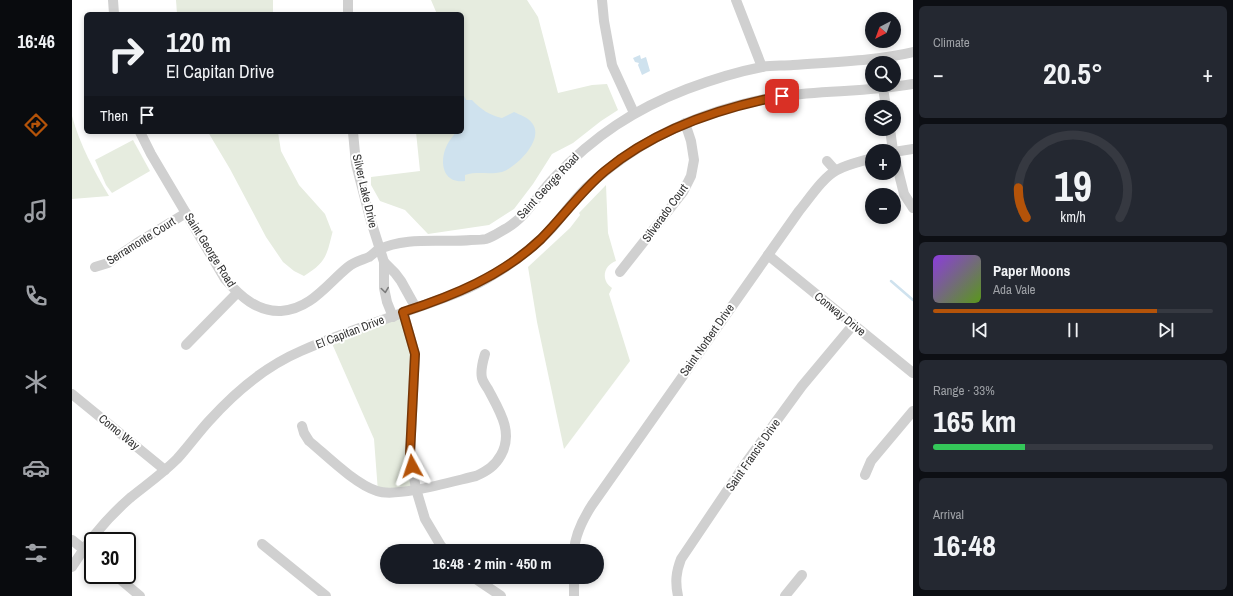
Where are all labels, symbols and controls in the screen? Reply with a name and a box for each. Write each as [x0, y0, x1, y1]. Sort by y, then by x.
north arrow [865, 12, 901, 48]
map controls [865, 12, 901, 224]
text: 120 m [166, 23, 231, 61]
icon: right [100, 28, 152, 80]
text: 16:46 [17, 29, 55, 54]
text: Climate [933, 34, 970, 51]
text: 20.5° [1043, 53, 1103, 93]
button: search [865, 56, 901, 92]
text: El Capitan Drive [166, 59, 274, 84]
text: − [933, 59, 944, 89]
text: + [1202, 59, 1213, 89]
pin [765, 79, 799, 113]
icon: arrive [771, 85, 793, 107]
button: layers [865, 100, 901, 136]
icon: arrive [136, 104, 158, 126]
text: Then [100, 105, 128, 126]
icon: directions [22, 111, 50, 139]
button: + [865, 144, 901, 180]
street label: Saint George Road [513, 150, 583, 222]
street label: Silver Lake Drive [349, 152, 381, 230]
text: 19 [1054, 158, 1092, 214]
street label: Silverado Court [638, 180, 692, 245]
button: − [865, 188, 901, 224]
icon: music [22, 197, 50, 225]
text: km/h [1060, 207, 1086, 226]
street label: Saint George Road [181, 210, 239, 290]
street label: Serramonte Court [104, 213, 179, 269]
text: Paper Moons [993, 260, 1070, 281]
text: Ada Vale [993, 281, 1035, 298]
icon: phone [22, 282, 50, 310]
one-way arrow [380, 287, 389, 293]
street label: Conway Drive [811, 288, 869, 340]
street label: Saint Norbert Drive [676, 301, 738, 379]
street label: El Capitan Drive [313, 312, 387, 352]
icon: previous [969, 319, 991, 341]
icon: pause [1062, 319, 1084, 341]
icon: next [1155, 319, 1177, 341]
icon: climate [22, 368, 50, 396]
text: Range · 33% [933, 382, 995, 399]
text: 165 km [933, 401, 1016, 441]
street label: Como Way [95, 411, 143, 453]
street label: Saint Francis Drive [722, 416, 784, 494]
position arrow [391, 445, 433, 487]
icon: car [22, 454, 50, 482]
text: Arrival [933, 506, 964, 523]
text: 16:48 [933, 525, 996, 565]
speed limit sign: 30 [84, 532, 136, 584]
icon: filters [22, 539, 50, 567]
text: 16:48 · 2 min · 450 m [433, 553, 551, 574]

